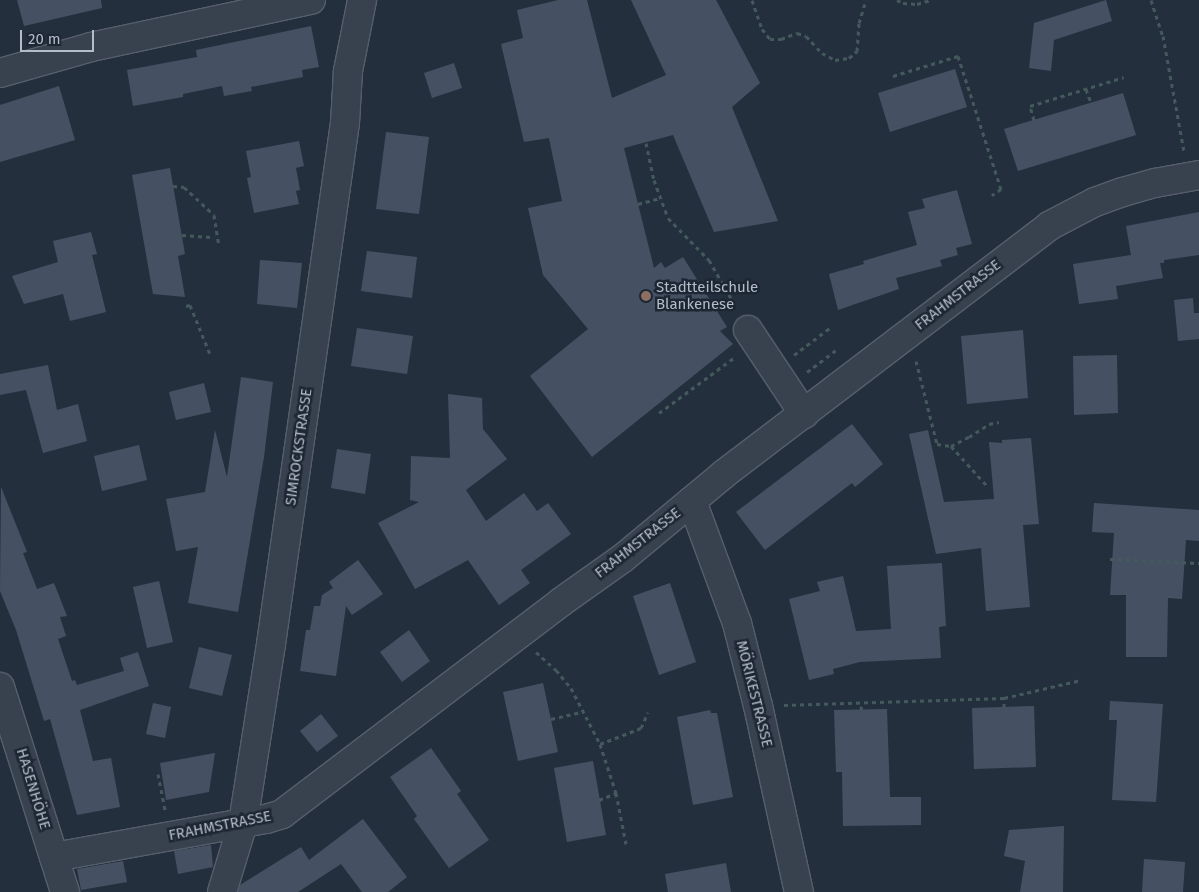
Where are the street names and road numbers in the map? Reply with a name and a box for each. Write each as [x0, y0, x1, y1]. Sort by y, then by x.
street label: FRAHMSTRASSE [911, 256, 1005, 334]
street label: SIMROCKSTRASSE [282, 387, 316, 507]
street label: FRAHMSTRASSE [591, 504, 685, 582]
street label: MÖRIKESTRASSE [732, 639, 776, 749]
street label: HASENHÖHE [12, 746, 54, 832]
street label: FRAHMSTRASSE [167, 807, 273, 845]

